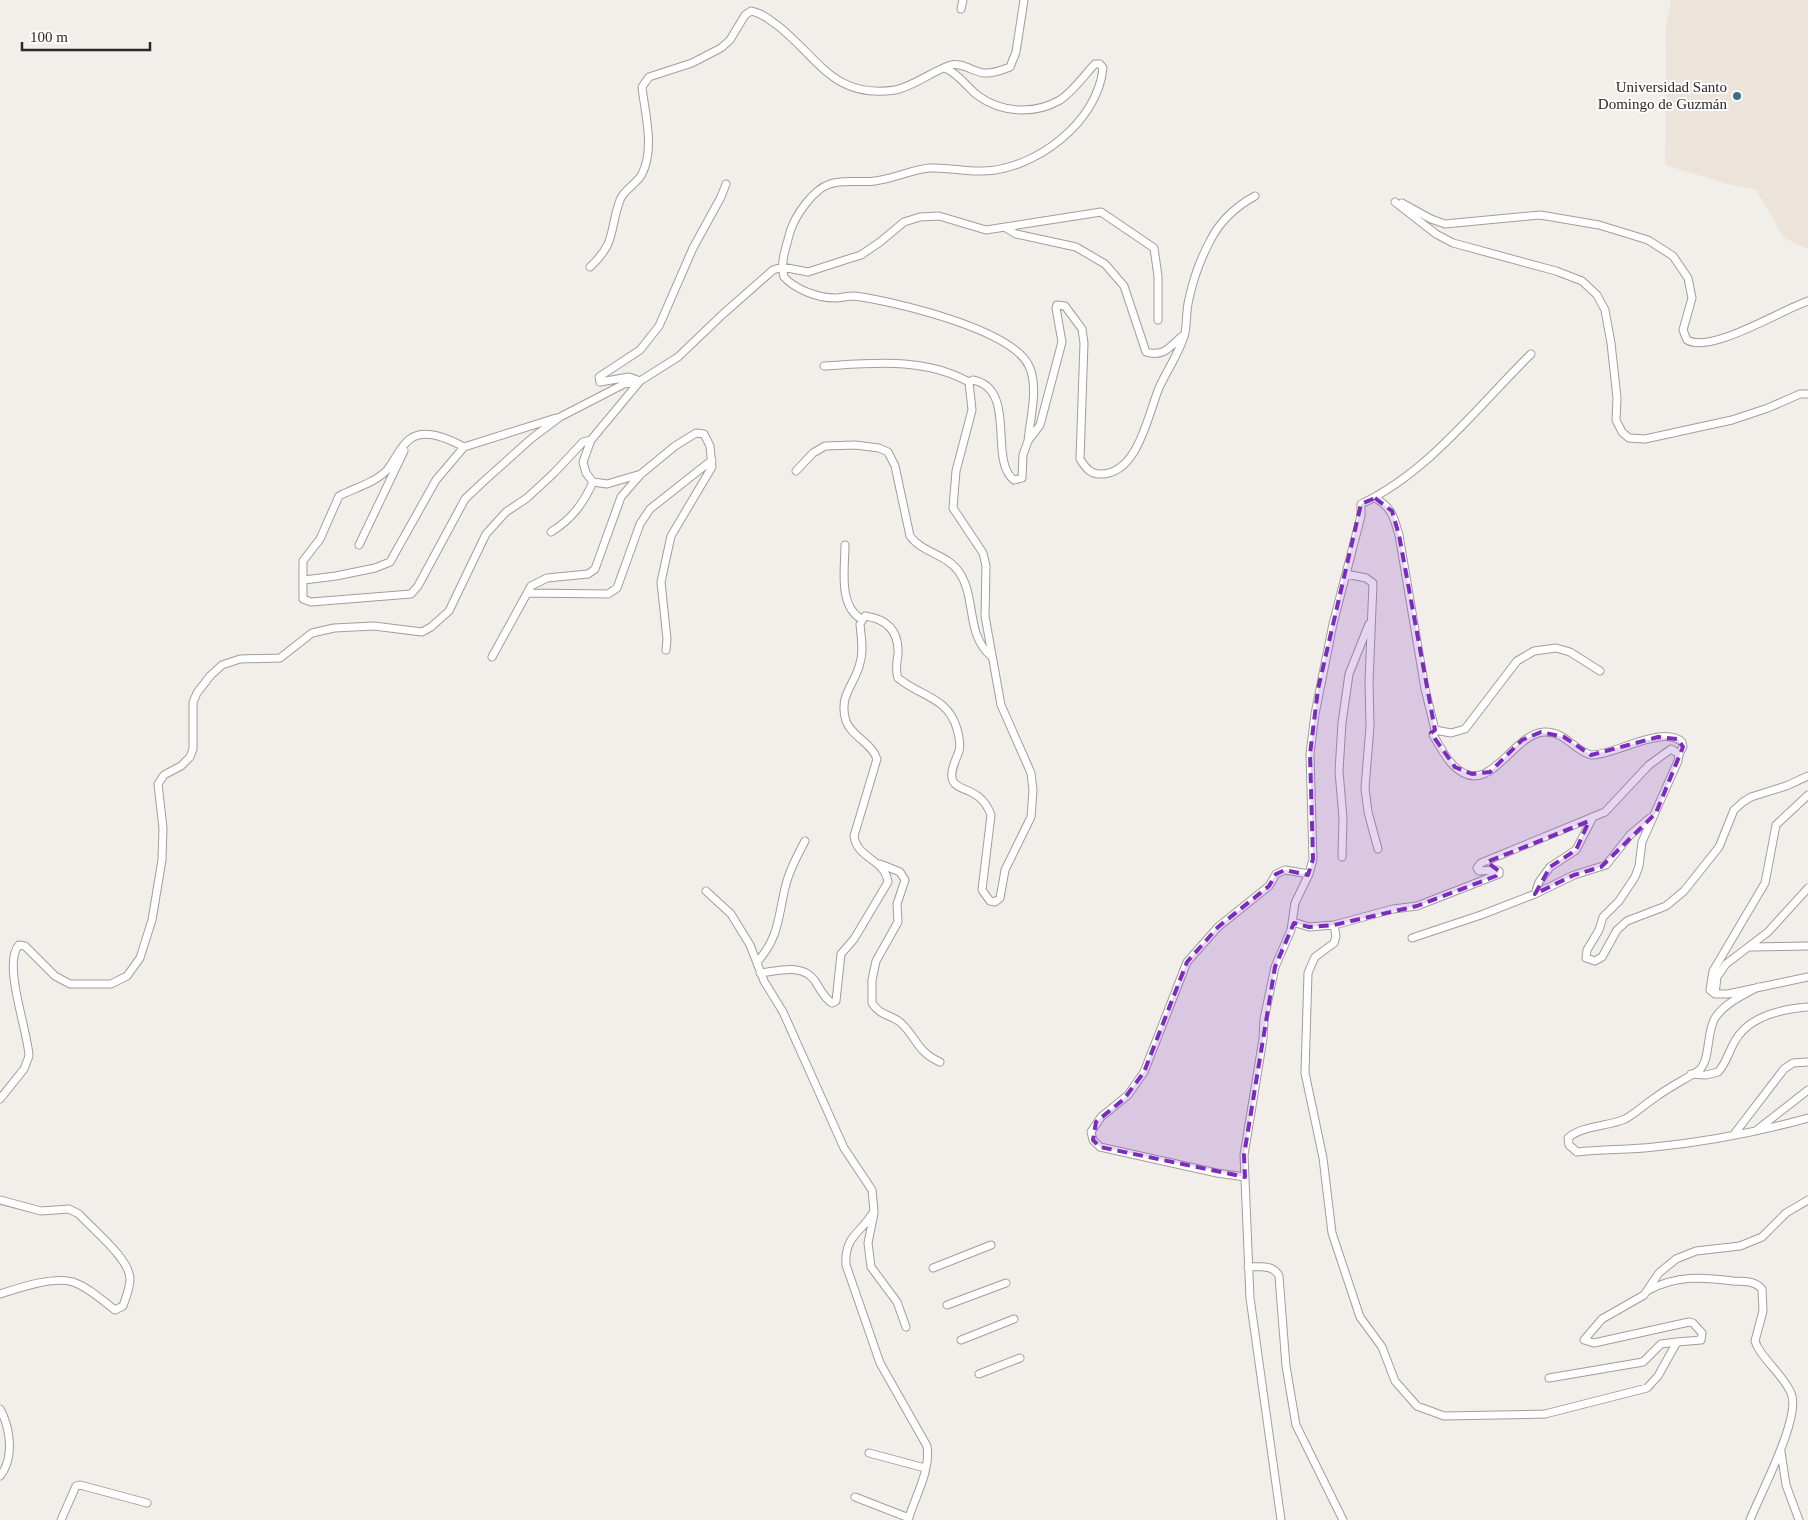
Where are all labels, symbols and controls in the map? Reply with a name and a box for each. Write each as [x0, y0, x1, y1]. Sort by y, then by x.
scale bar [22, 20, 150, 52]
text: 100 m [30, 29, 68, 45]
place label: Universidad Santo Domingo de Guzmán [1598, 79, 1728, 112]
marker: Universidad Santo Domingo de Guzmán [1731, 90, 1743, 102]

